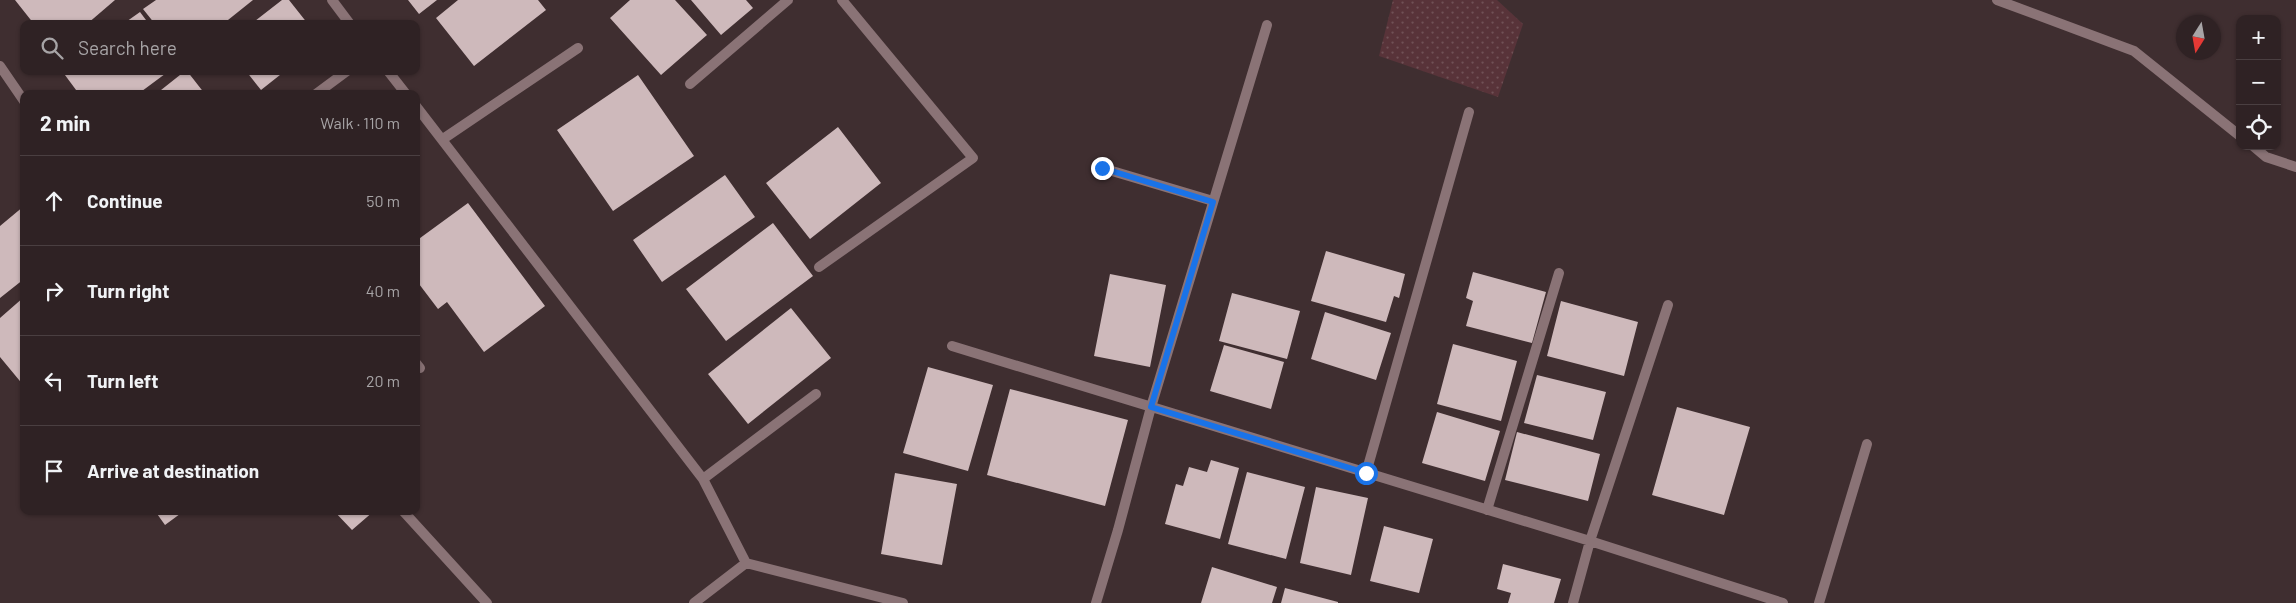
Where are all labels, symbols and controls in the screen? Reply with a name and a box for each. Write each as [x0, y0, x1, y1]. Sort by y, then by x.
north arrow [2176, 15, 2221, 60]
map controls [2236, 15, 2281, 150]
button: + [2236, 15, 2281, 60]
search box [20, 20, 420, 75]
icon: search [38, 34, 66, 62]
text: Search here [78, 36, 177, 59]
button: − [2236, 60, 2281, 105]
button: locate [2236, 105, 2281, 150]
text: 2 min [40, 110, 90, 135]
text: Walk · 110 m [320, 113, 400, 132]
route end [1091, 157, 1114, 180]
icon: ahead [40, 187, 68, 215]
text: Continue [87, 189, 163, 212]
text: 50 m [366, 191, 400, 210]
icon: right [40, 277, 68, 305]
text: Turn right [87, 279, 169, 302]
text: 40 m [366, 281, 400, 300]
icon: left [40, 367, 68, 395]
text: Turn left [87, 369, 158, 392]
text: 20 m [366, 371, 400, 390]
icon: arrive [40, 457, 68, 485]
text: Arrive at destination [87, 459, 259, 482]
route start [1355, 462, 1378, 485]

